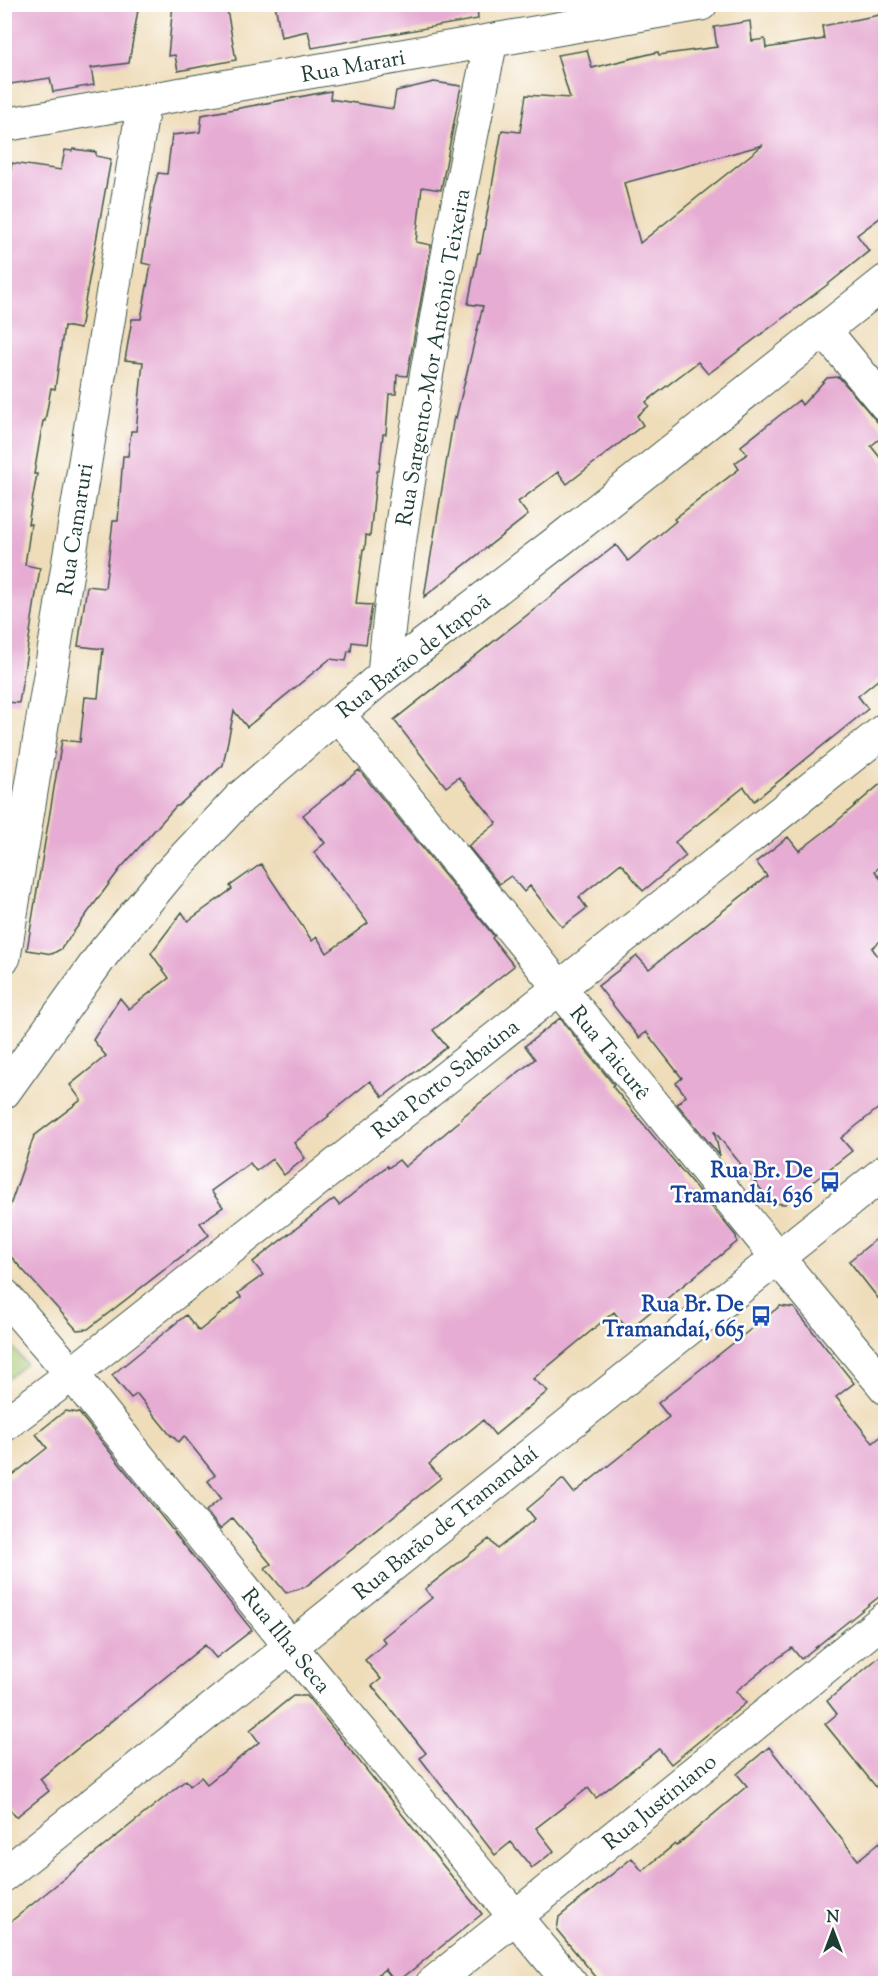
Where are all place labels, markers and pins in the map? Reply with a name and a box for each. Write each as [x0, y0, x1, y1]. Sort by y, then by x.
place label: Rua Br. De Tramandaí, 636 [670, 1156, 813, 1213]
bus stop icon: Rua Br. De Tramandaí, 636 [818, 1170, 842, 1194]
place label: Rua Br. De Tramandaí, 665 [603, 1290, 744, 1347]
bus stop icon: Rua Br. De Tramandaí, 665 [749, 1304, 773, 1328]

